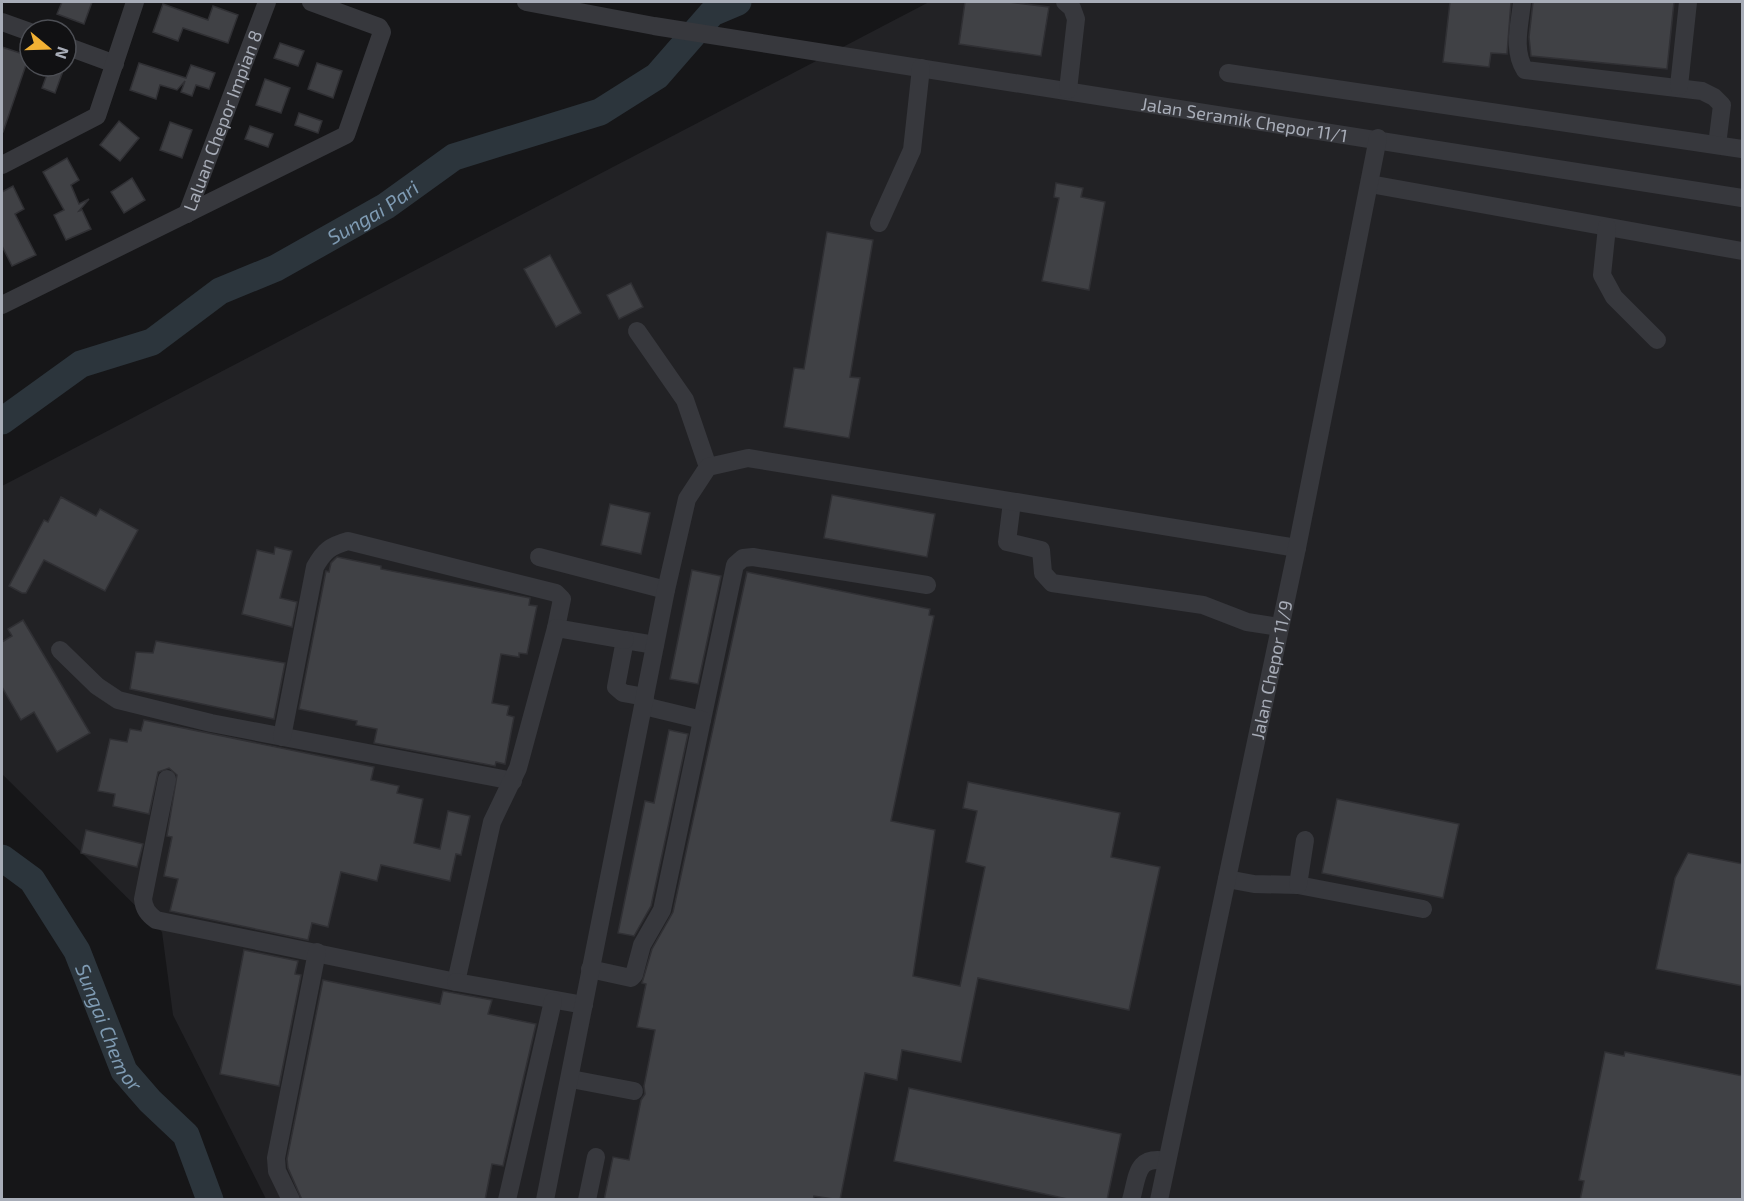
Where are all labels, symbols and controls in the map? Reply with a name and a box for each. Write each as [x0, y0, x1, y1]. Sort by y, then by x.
north arrow [18, 18, 78, 78]
street label: Laluan Chepor Impian 8 [178, 27, 266, 214]
text: N [52, 44, 74, 62]
street label: Jalan Seramik Chepor 11/1 [1140, 92, 1349, 146]
water label: Sungai Pari [323, 175, 423, 249]
street label: Jalan Chepor 11/9 [1246, 598, 1297, 741]
water label: Sungai Chemor [71, 960, 148, 1096]

